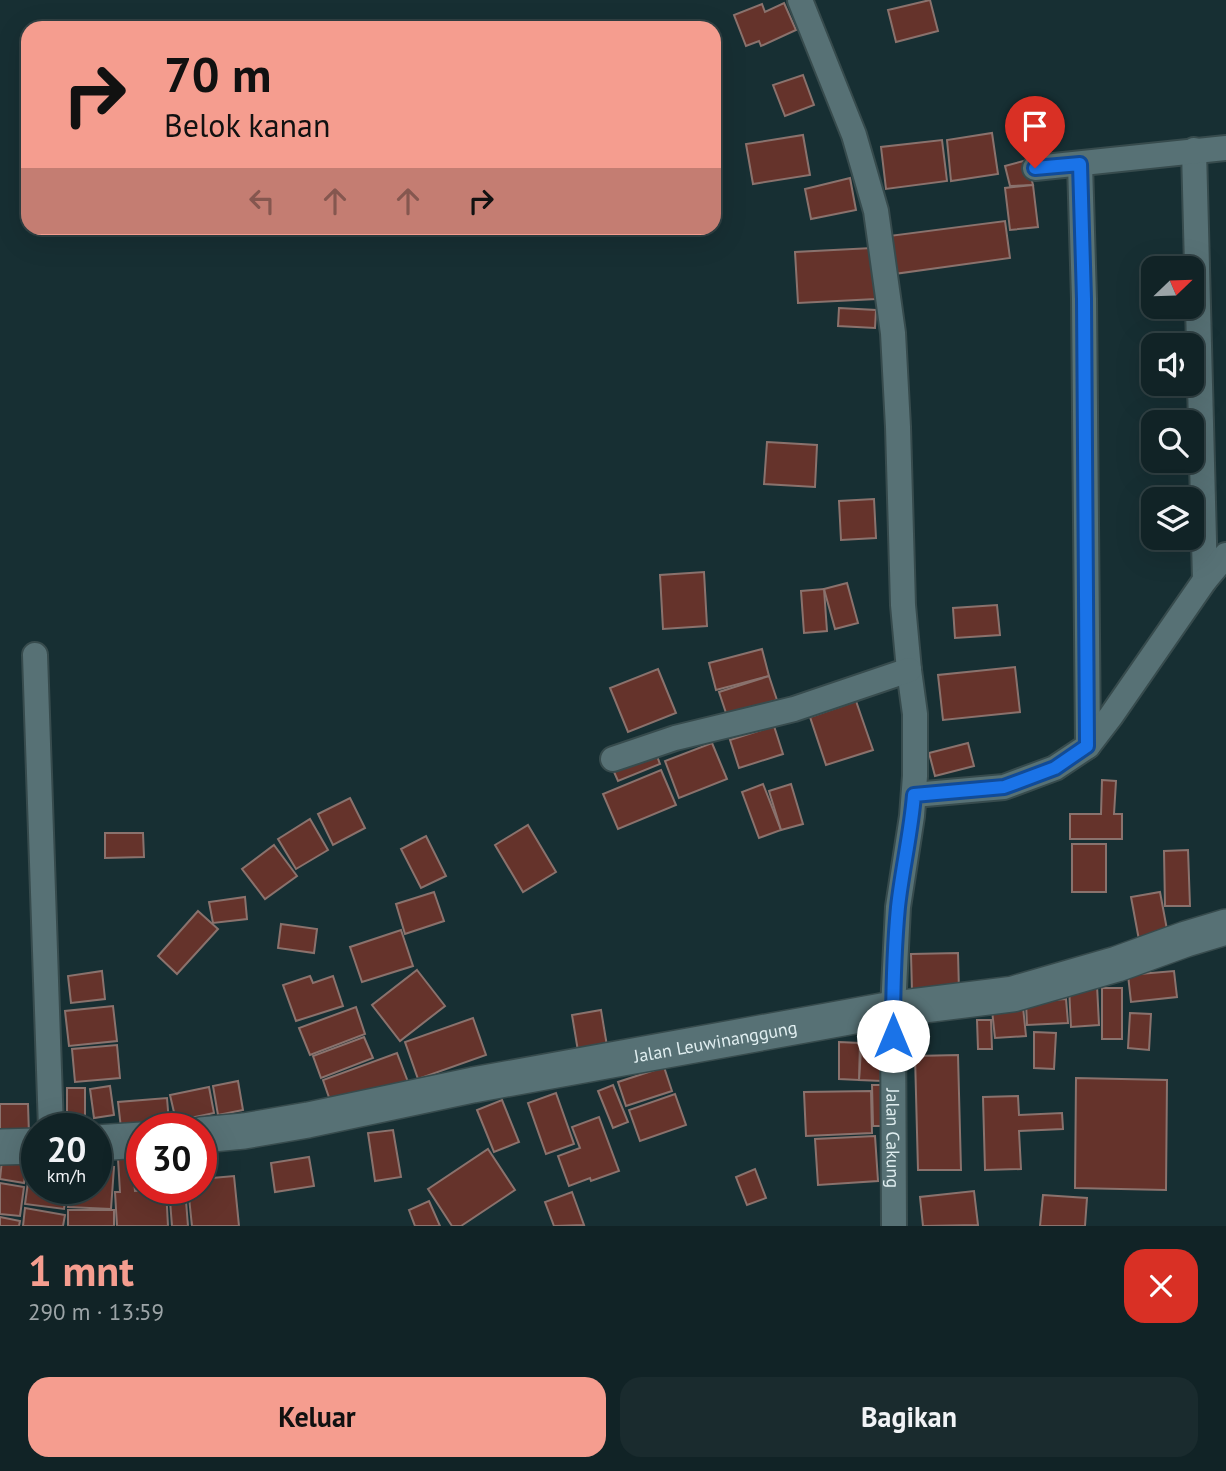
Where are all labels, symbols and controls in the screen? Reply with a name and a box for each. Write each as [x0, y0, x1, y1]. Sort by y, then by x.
text: 70 m [164, 42, 271, 106]
icon: right [49, 49, 140, 140]
pin [1005, 96, 1065, 168]
text: Belok kanan [164, 104, 330, 146]
icon: arrive [1016, 107, 1054, 145]
icon: left [243, 182, 281, 220]
icon: ahead [316, 182, 354, 220]
icon: ahead [389, 182, 427, 220]
icon: right [462, 182, 500, 220]
north arrow [1141, 256, 1204, 318]
map controls [1141, 256, 1204, 550]
button: sound [1141, 333, 1204, 396]
button: search [1141, 410, 1204, 473]
button: layers [1141, 487, 1204, 550]
position arrow [856, 999, 930, 1073]
street label: Jalan Leuwinanggung [631, 1015, 799, 1067]
street label: Jalan Cakung [882, 1087, 905, 1188]
speed limit sign: 30 [126, 1113, 217, 1204]
text: 20 [47, 1126, 86, 1172]
text: km/h [47, 1164, 86, 1187]
text: 1 mnt [28, 1243, 134, 1298]
button: close [1124, 1249, 1198, 1323]
text: 290 m · 13:59 [28, 1297, 164, 1326]
button: Keluar [28, 1377, 606, 1457]
button: Bagikan [620, 1377, 1198, 1457]

